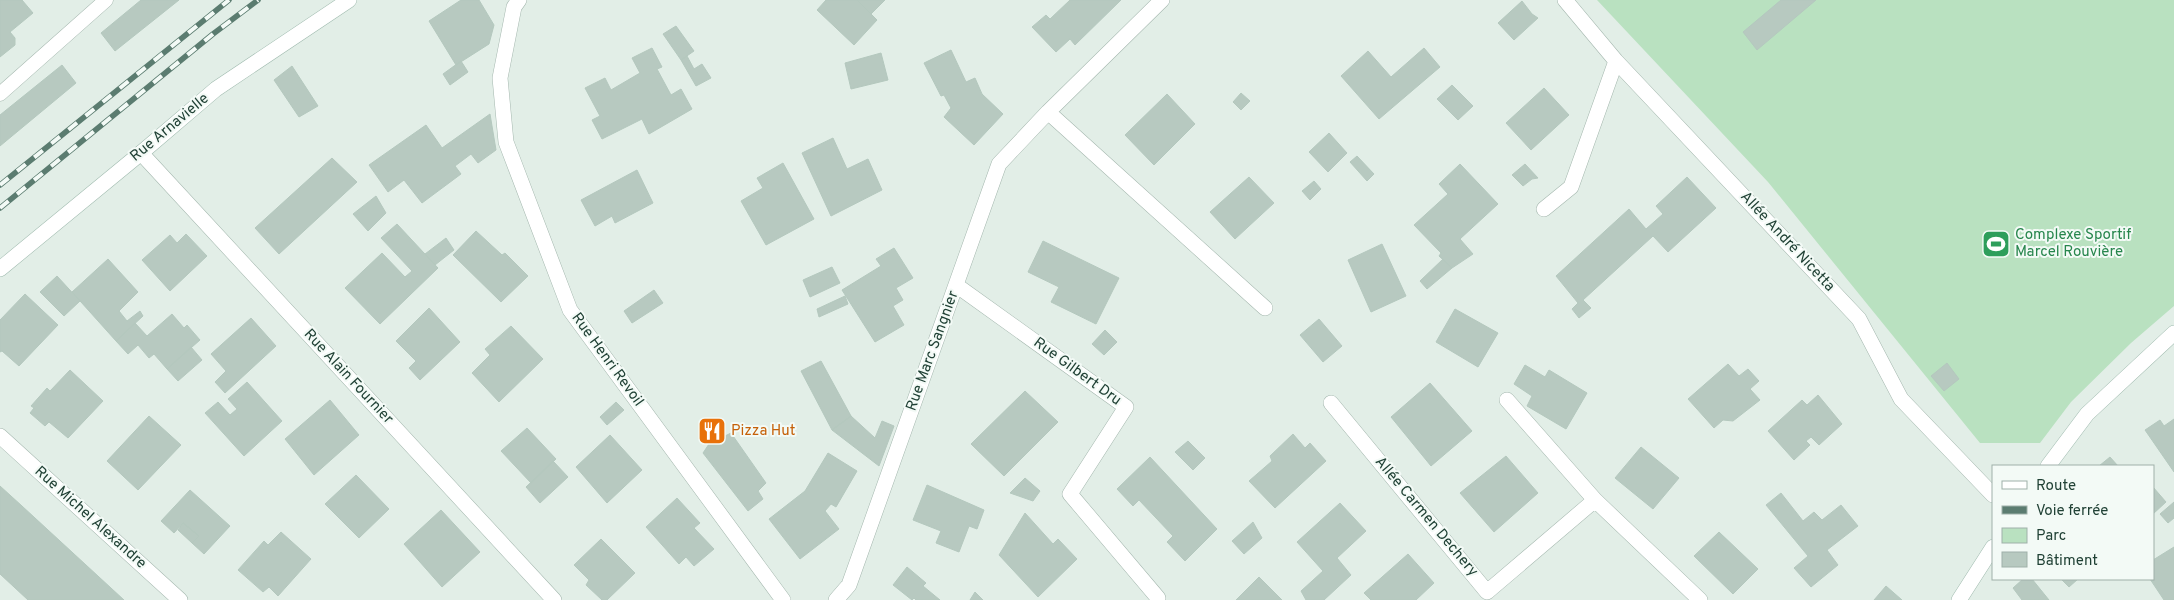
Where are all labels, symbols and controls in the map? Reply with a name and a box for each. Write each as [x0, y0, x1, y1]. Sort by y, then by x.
street label: Rue Arnavielle [127, 90, 213, 166]
street label: Allée André Nicetta [1736, 188, 1838, 296]
place label: Complexe Sportif Marcel Rouvière [2015, 226, 2131, 262]
sports icon: Complexe Sportif Marcel Rouvière [1981, 229, 2011, 259]
street label: Rue Marc Sangnier [902, 288, 964, 414]
street label: Rue Henri Revoil [567, 309, 647, 411]
street label: Rue Alain Fournier [299, 325, 397, 429]
street label: Rue Gilbert Dru [1029, 334, 1125, 410]
restaurant icon: Pizza Hut [697, 416, 727, 446]
place label: Pizza Hut [731, 422, 795, 441]
street label: Allée Carmen Dechery [1370, 453, 1482, 581]
street label: Rue Michel Alexandre [30, 463, 150, 573]
legend [1992, 465, 2154, 580]
text: Route [2036, 477, 2076, 496]
text: Voie ferrée [2036, 502, 2108, 521]
text: Parc [2036, 527, 2066, 546]
text: Bâtiment [2036, 552, 2098, 571]

